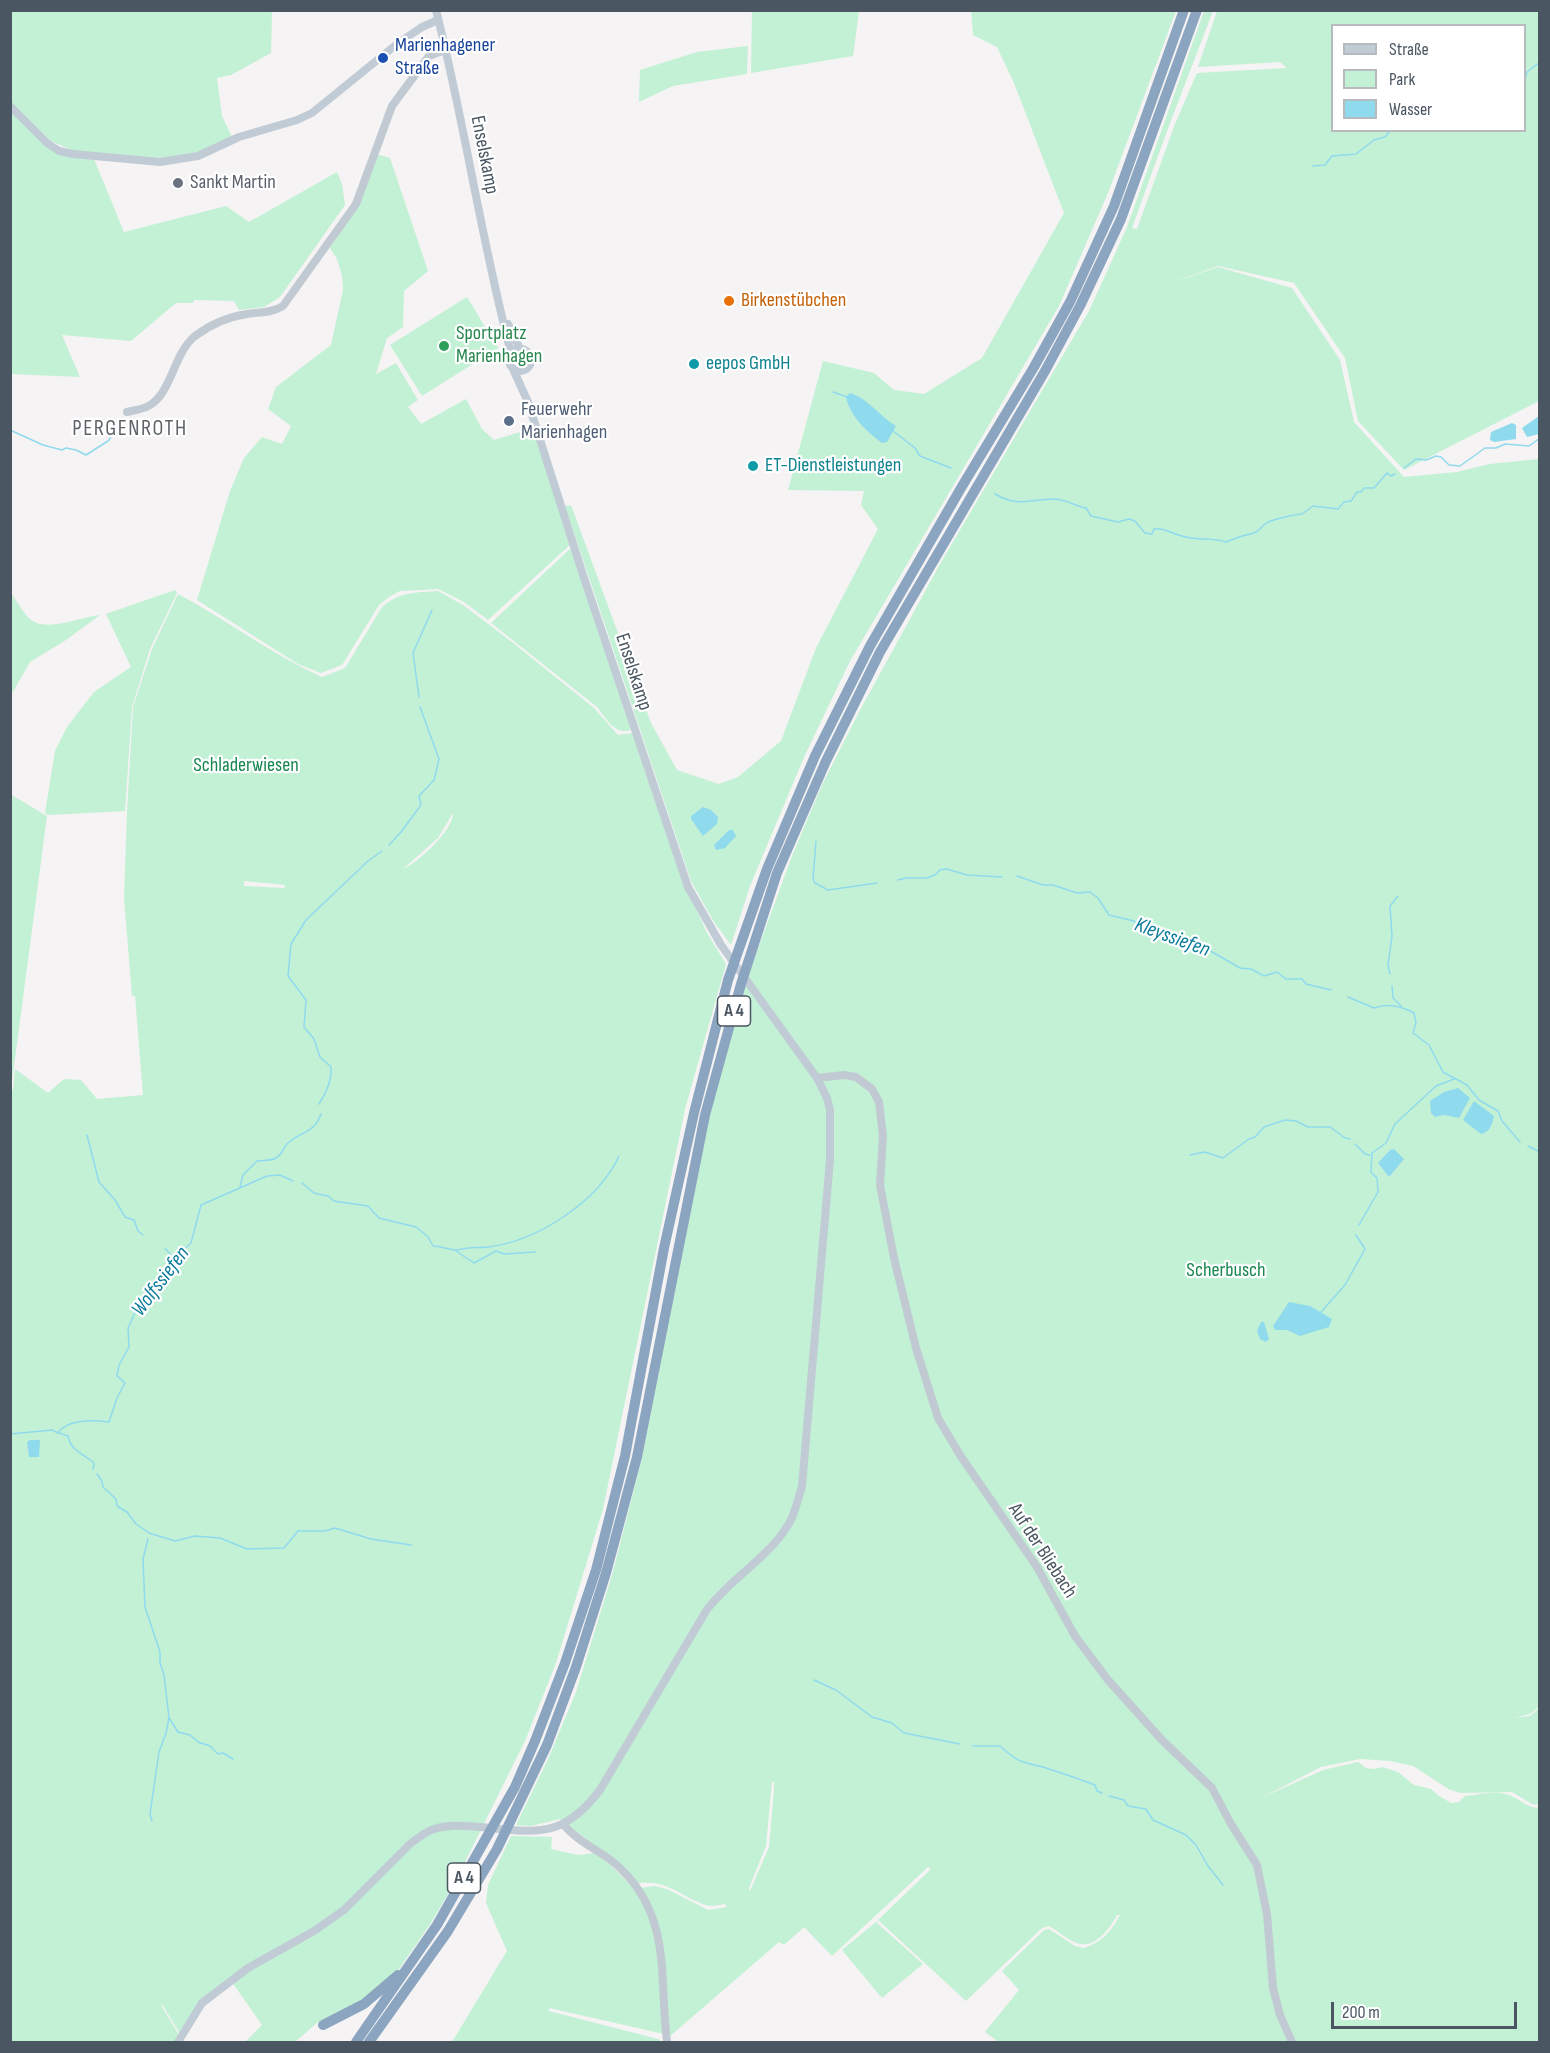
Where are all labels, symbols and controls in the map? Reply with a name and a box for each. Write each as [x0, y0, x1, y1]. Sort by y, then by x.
legend [1331, 24, 1526, 132]
place label: Marienhagener Straße [395, 34, 495, 81]
text: Straße [1389, 39, 1429, 60]
marker: Marienhagener Straße [376, 51, 390, 65]
text: Park [1389, 69, 1415, 90]
text: Wasser [1389, 99, 1432, 120]
street label: Enselskamp [465, 114, 503, 196]
place label: Sankt Martin [190, 171, 276, 195]
marker: Sankt Martin [171, 176, 185, 190]
place label: Birkenstübchen [741, 289, 846, 313]
marker: Birkenstübchen [722, 294, 736, 308]
place label: Sportplatz Marienhagen [456, 322, 542, 369]
marker: Sportplatz Marienhagen [437, 339, 451, 353]
place label: eepos GmbH [706, 352, 790, 376]
marker: eepos GmbH [687, 357, 701, 371]
place label: Feuerwehr Marienhagen [521, 398, 607, 445]
marker: Feuerwehr Marienhagen [502, 414, 516, 428]
district label: PERGENROTH [72, 416, 188, 442]
place label: ET-Dienstleistungen [765, 454, 901, 478]
marker: ET-Dienstleistungen [746, 459, 760, 473]
street label: Enselskamp [609, 631, 657, 713]
park label: Schladerwiesen [193, 754, 299, 778]
water label: Kleyssiefen [1131, 913, 1213, 963]
road number: A 4 [718, 996, 750, 1026]
water label: Wolfssiefen [127, 1242, 195, 1322]
park label: Scherbusch [1186, 1259, 1266, 1283]
street label: Auf der Bliebach [1002, 1499, 1082, 1603]
road number: A 4 [448, 1863, 480, 1893]
scale bar [1334, 1990, 1520, 2028]
text: 200 m [1342, 2002, 1380, 2023]

